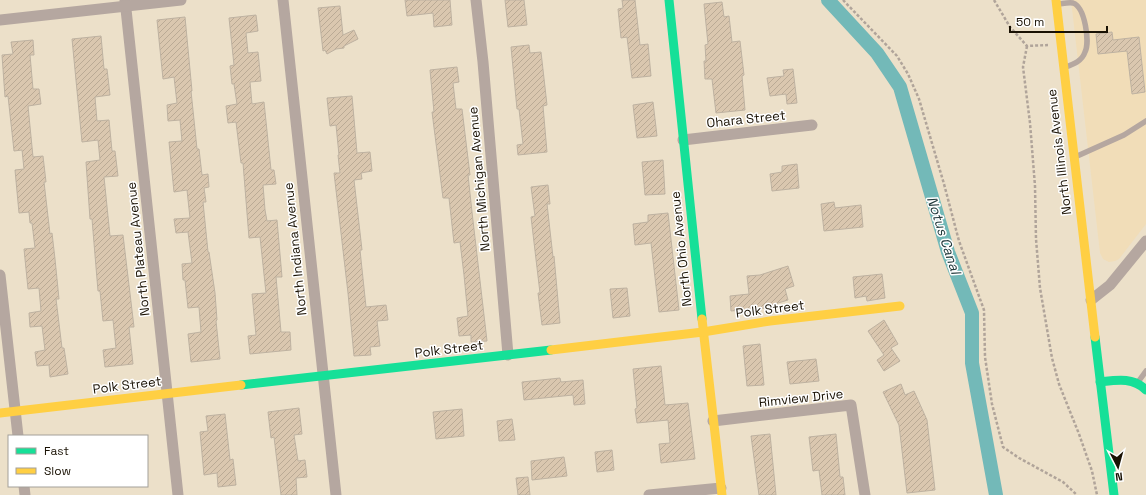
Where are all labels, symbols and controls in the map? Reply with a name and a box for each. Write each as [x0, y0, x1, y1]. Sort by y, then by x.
scale bar [1010, 8, 1107, 34]
text: 50 m [1016, 14, 1044, 30]
street label: North Illinois Avenue [1043, 88, 1075, 216]
street label: North Michigan Avenue [464, 106, 494, 252]
street label: Ohara Street [706, 106, 786, 132]
street label: North Plateau Avenue [123, 181, 153, 317]
street label: North Indiana Avenue [280, 182, 310, 316]
street label: North Ohio Avenue [666, 191, 696, 307]
water label: Notus Canal [923, 194, 966, 278]
street label: Polk Street [735, 296, 805, 322]
street label: Polk Street [414, 336, 484, 362]
street label: Polk Street [92, 372, 162, 398]
street label: Rimview Drive [758, 385, 844, 411]
legend [8, 435, 148, 487]
text: Fast [44, 443, 69, 459]
north arrow [1098, 447, 1138, 487]
text: Slow [44, 463, 71, 479]
text: N [1115, 470, 1123, 484]

